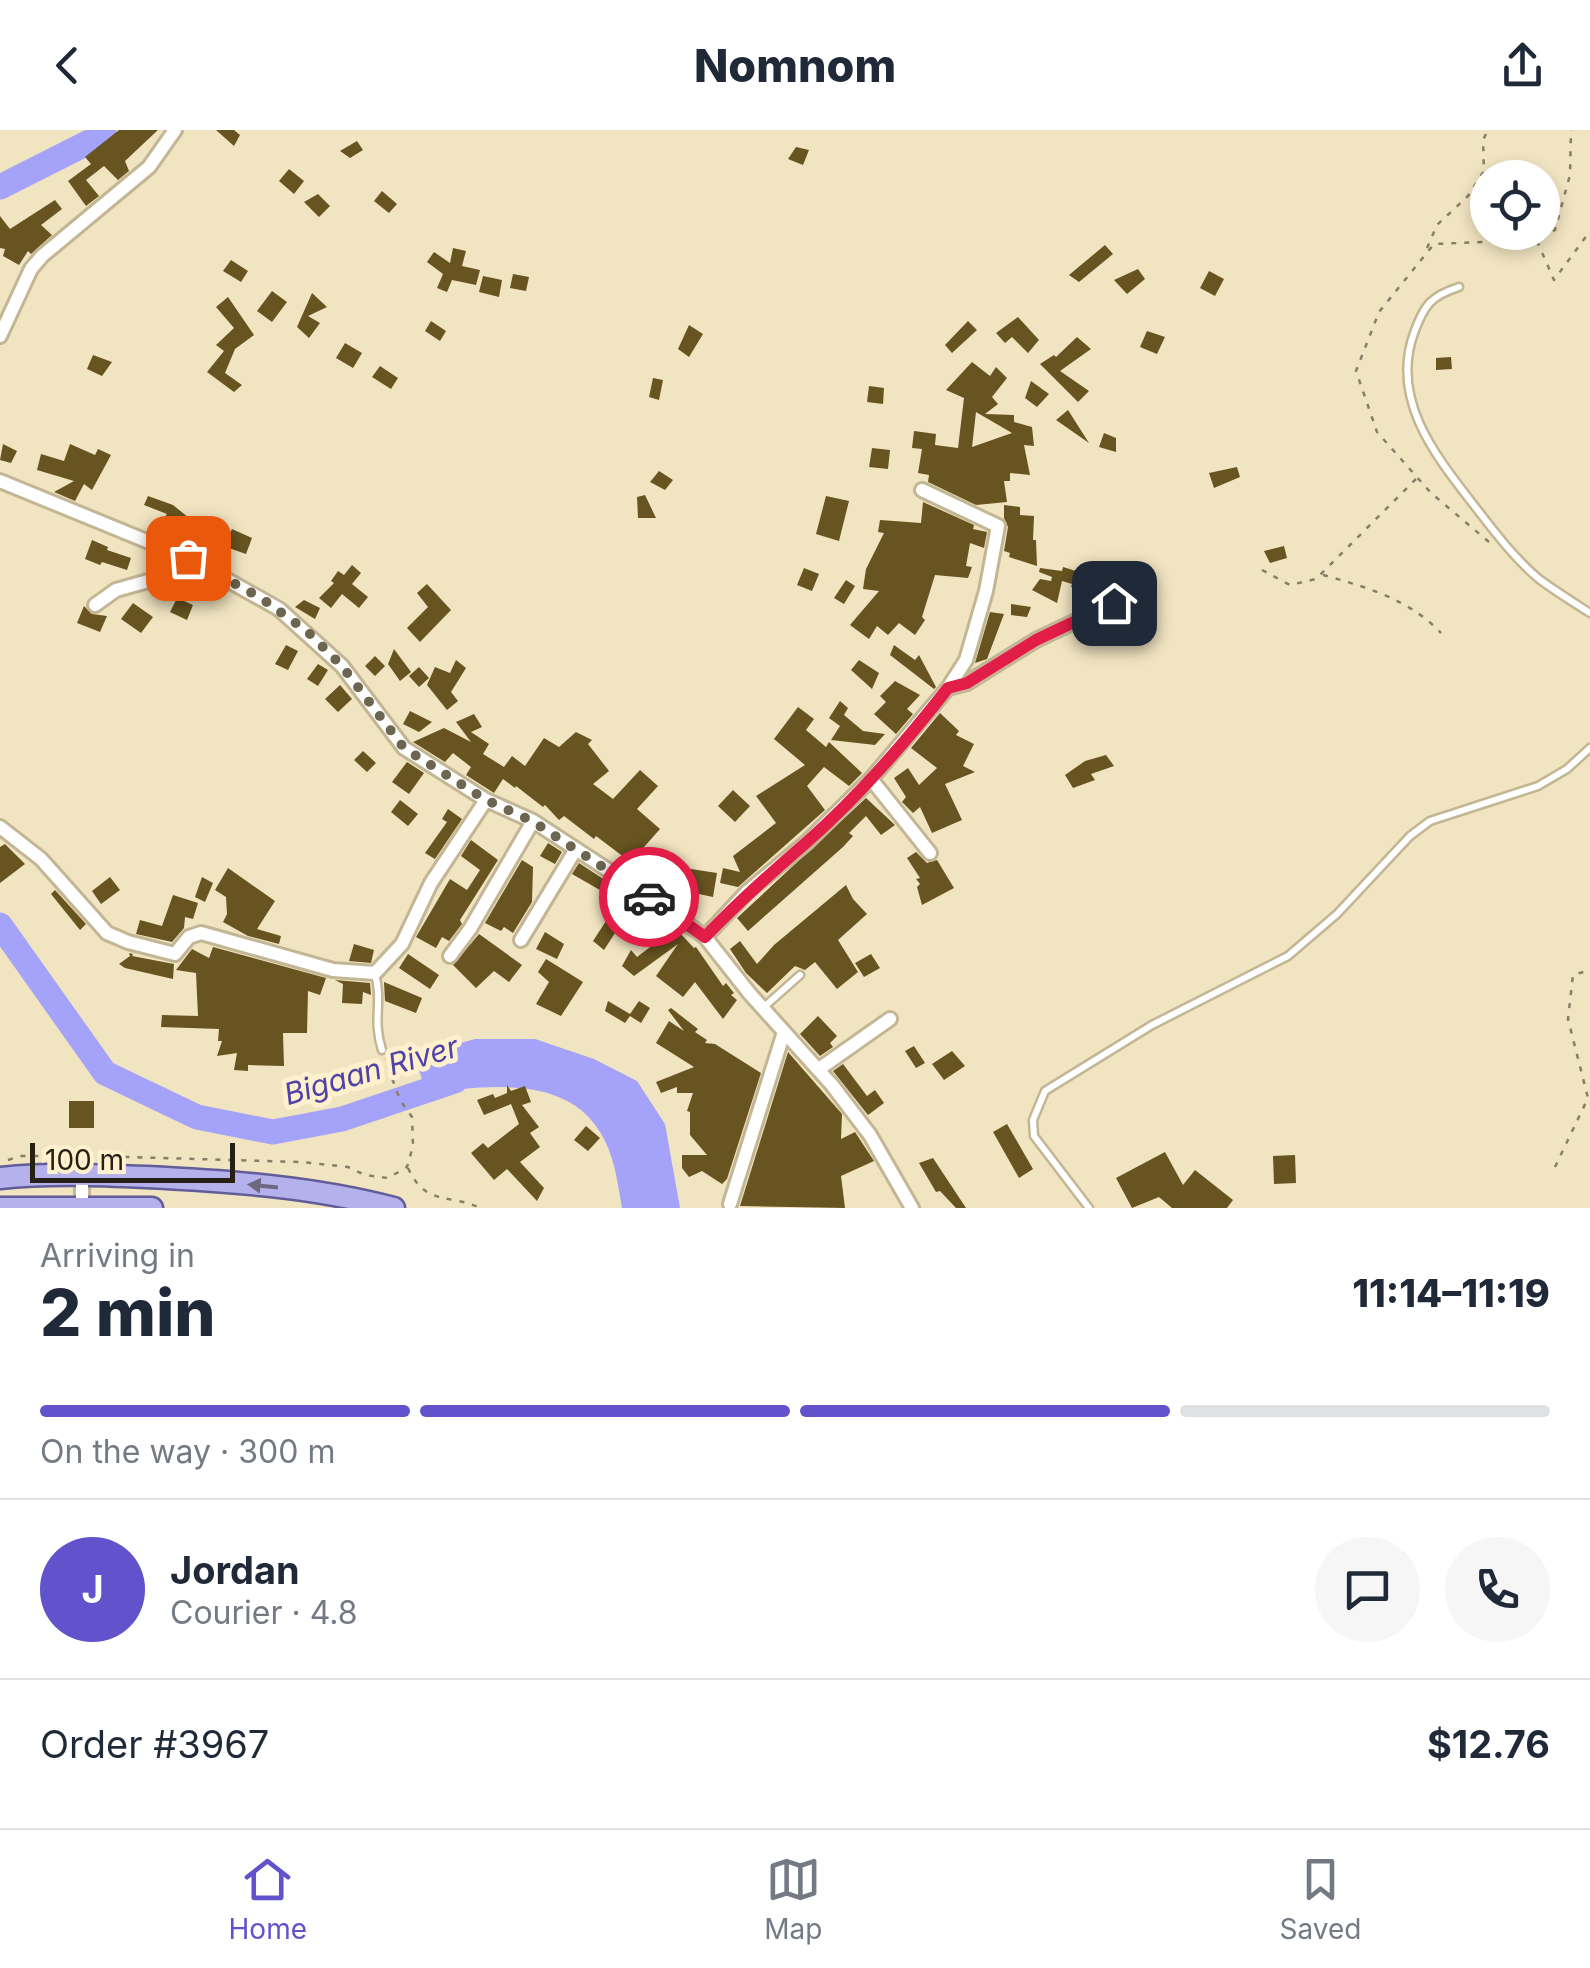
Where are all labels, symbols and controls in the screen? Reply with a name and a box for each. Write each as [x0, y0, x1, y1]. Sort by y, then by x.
icon: back [40, 38, 95, 93]
text: Nomnom [694, 38, 896, 93]
icon: share [1495, 38, 1550, 93]
map controls [1470, 160, 1560, 250]
button: locate [1470, 160, 1560, 250]
pin [146, 516, 231, 601]
icon: bag [161, 531, 216, 586]
pin [1072, 561, 1157, 646]
icon: home [1087, 576, 1142, 631]
courier [599, 847, 699, 947]
icon: car [622, 870, 677, 925]
water label: Bigaan River [280, 1028, 463, 1112]
scale bar [30, 1138, 235, 1182]
text: 100 m [45, 1143, 124, 1177]
one-way arrow [247, 1178, 279, 1194]
text: Arriving in [40, 1236, 195, 1275]
text: 11:14–11:19 [1352, 1270, 1550, 1316]
text: 2 min [40, 1273, 216, 1352]
text: On the way · 300 m [40, 1432, 335, 1471]
button: chat [1315, 1537, 1420, 1642]
button: phone [1445, 1537, 1550, 1642]
text: Jordan [170, 1547, 300, 1593]
text: J [81, 1566, 104, 1612]
text: Courier · 4.8 [170, 1593, 358, 1632]
text: Order #3967 [40, 1721, 269, 1767]
text: $12.76 [1427, 1721, 1550, 1767]
tab: Home [229, 1852, 307, 1946]
tab: Map [764, 1852, 822, 1946]
tab: Saved [1279, 1852, 1361, 1946]

